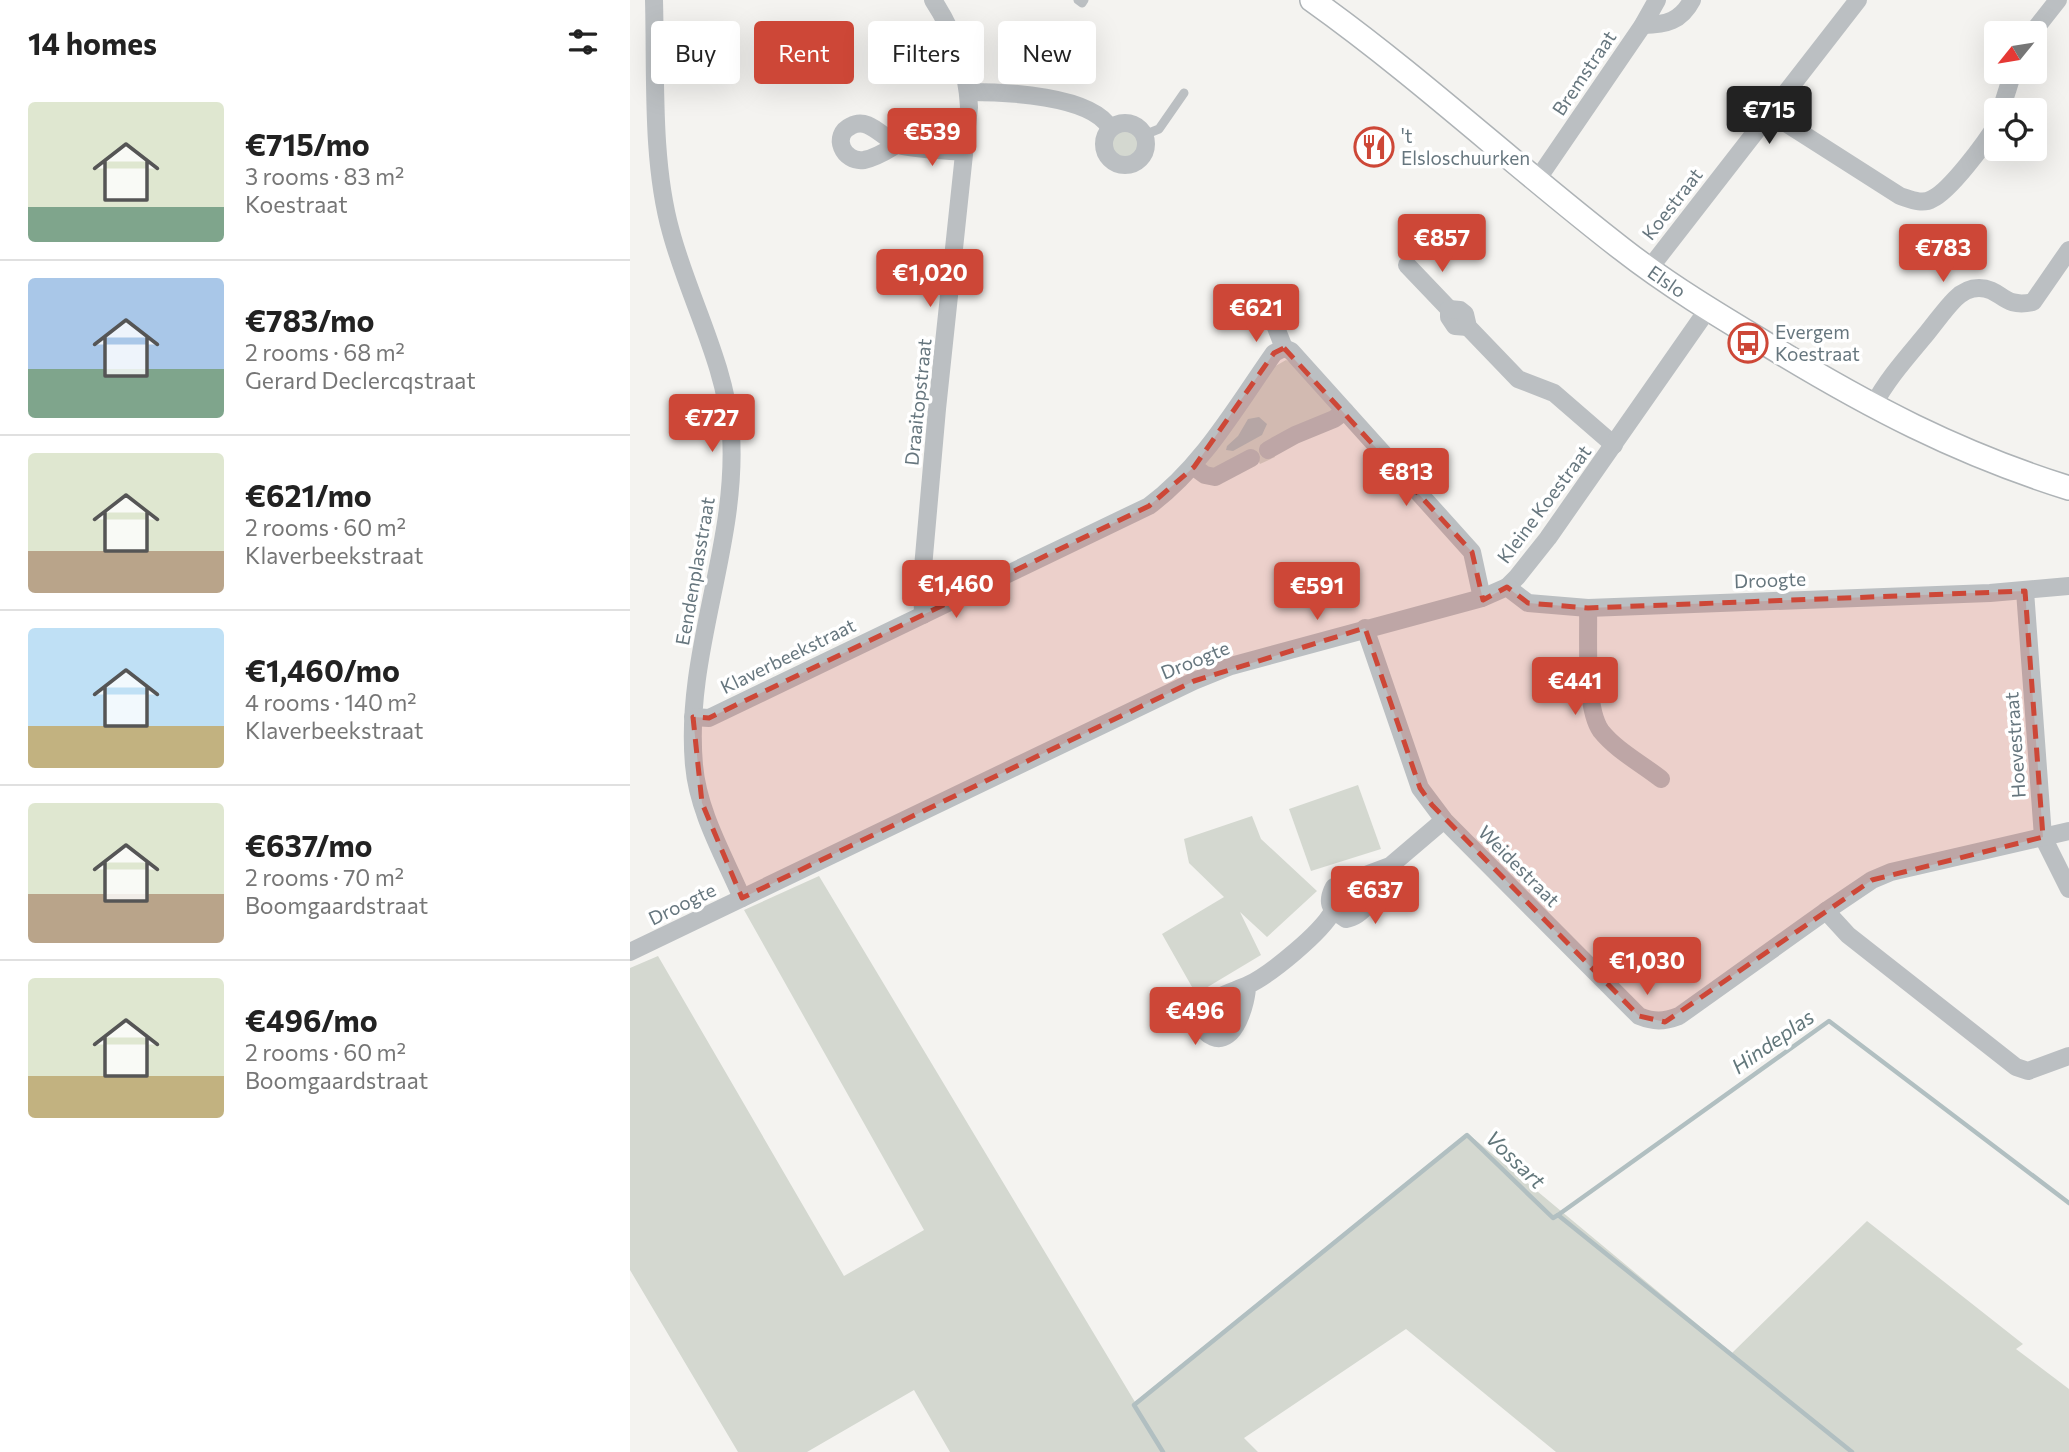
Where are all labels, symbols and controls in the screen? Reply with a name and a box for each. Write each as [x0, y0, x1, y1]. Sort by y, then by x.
chip: Buy [651, 21, 740, 84]
chip: Rent [754, 21, 854, 84]
chip: Filters [868, 21, 984, 84]
chip: New [998, 21, 1096, 84]
north arrow [1984, 21, 2048, 84]
map controls [1984, 21, 2047, 161]
icon: filters [564, 23, 602, 61]
text: 14 homes [28, 24, 157, 61]
street label: Bremstraat [1547, 26, 1621, 120]
pin: €715 [1728, 86, 1810, 146]
text: €715 [1743, 95, 1795, 123]
button: locate [1984, 98, 2047, 161]
pin: €539 [891, 108, 973, 168]
text: €539 [903, 117, 961, 145]
place label: 't Elsloschuurken [1401, 124, 1530, 169]
text: €715/mo [245, 125, 370, 162]
restaurant icon: 't Elsloschuurken [1353, 126, 1395, 168]
icon: home [84, 130, 168, 214]
text: 3 rooms · 83 m² [245, 162, 404, 190]
street label: Koestraat [1636, 163, 1707, 244]
text: Koestraat [245, 190, 348, 218]
pin: €857 [1401, 215, 1483, 274]
text: €857 [1414, 223, 1470, 251]
pin: €783 [1902, 224, 1984, 284]
text: €783 [1915, 233, 1971, 261]
pin: €1,020 [873, 250, 987, 309]
text: €1,020 [892, 258, 968, 286]
street label: Elslo [1644, 260, 1690, 302]
pin: €621 [1215, 284, 1297, 344]
text: €621 [1229, 293, 1283, 321]
text: €783/mo [245, 301, 374, 338]
icon: home [84, 306, 168, 390]
place label: Evergem Koestraat [1775, 320, 1860, 365]
bus stop icon: Evergem Koestraat [1727, 322, 1769, 364]
street label: Draaitopstraat [899, 337, 936, 467]
text: 2 rooms · 68 m² [245, 338, 405, 366]
text: Gerard Declercqstraat [245, 366, 476, 394]
pin: €727 [671, 394, 753, 454]
text: €727 [685, 403, 739, 431]
street label: Kleine Koestraat [1492, 440, 1596, 567]
pin: €813 [1365, 448, 1447, 508]
text: €813 [1379, 457, 1433, 485]
text: €621/mo [245, 476, 372, 513]
icon: home [84, 481, 168, 565]
street label: Eendenplasstraat [670, 495, 719, 647]
text: 2 rooms · 60 m² [245, 513, 406, 541]
text: Klaverbeekstraat [245, 541, 423, 569]
pin: €1,460 [899, 560, 1013, 620]
pin: €591 [1276, 562, 1358, 622]
street label: Droogte [1734, 567, 1806, 592]
text: €1,460 [918, 569, 994, 597]
text: €591 [1290, 571, 1344, 599]
street label: Klaverbeekstraat [717, 613, 859, 698]
street label: Droogte [1157, 635, 1232, 684]
text: €1,460/mo [245, 651, 400, 688]
icon: home [84, 656, 168, 740]
pin: €441 [1534, 658, 1616, 717]
text: €441 [1548, 666, 1602, 694]
text: 4 rooms · 140 m² [245, 688, 417, 716]
street label: Hoevestraat [1999, 691, 2030, 799]
text: Klaverbeekstraat [245, 716, 423, 744]
street label: Weidestraat [1474, 820, 1565, 911]
text: €637/mo [245, 826, 373, 863]
icon: home [84, 831, 168, 915]
text: 2 rooms · 70 m² [245, 863, 404, 891]
pin: €637 [1334, 866, 1416, 926]
text: €637 [1347, 875, 1403, 903]
street label: Droogte [644, 877, 719, 930]
text: Boomgaardstraat [245, 891, 428, 919]
pin: €1,030 [1590, 937, 1704, 997]
text: €1,030 [1609, 946, 1685, 974]
pin: €496 [1154, 988, 1236, 1047]
text: €496 [1166, 996, 1224, 1024]
text: €496/mo [245, 1001, 378, 1038]
water label: Hindeplas [1726, 1003, 1818, 1078]
icon: home [84, 1006, 168, 1090]
text: 2 rooms · 60 m² [245, 1038, 406, 1066]
text: Boomgaardstraat [245, 1066, 428, 1094]
water label: Vossart [1481, 1125, 1551, 1193]

